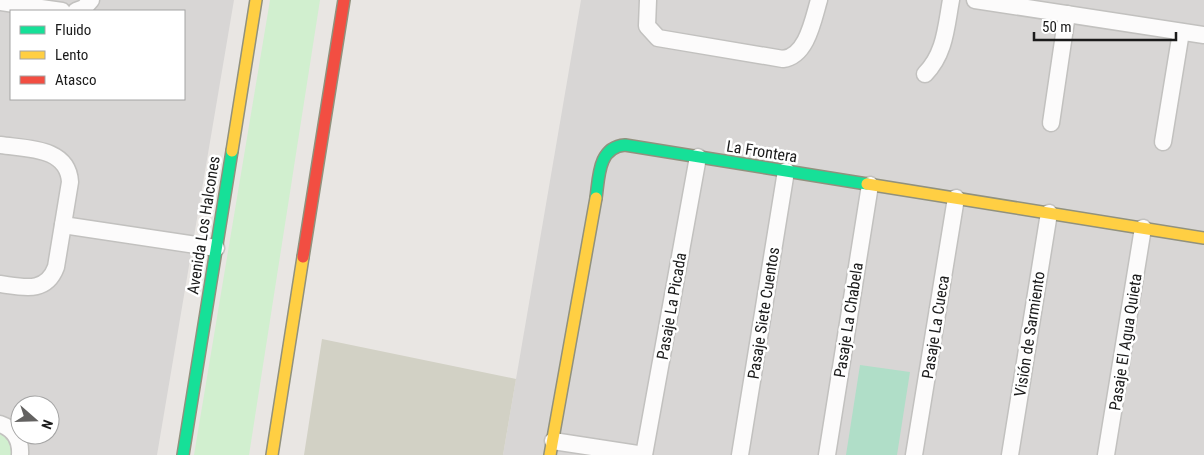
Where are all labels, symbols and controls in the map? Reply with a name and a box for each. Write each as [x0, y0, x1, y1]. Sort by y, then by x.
legend [10, 10, 185, 100]
scale bar [1034, 10, 1176, 42]
text: 50 m [1042, 18, 1072, 36]
text: Fluido [55, 21, 91, 39]
text: Lento [55, 46, 88, 64]
text: Atasco [55, 71, 96, 89]
street label: La Frontera [725, 137, 799, 166]
street label: Avenida Los Halcones [183, 155, 224, 296]
street label: Pasaje Siete Cuentos [744, 246, 783, 380]
street label: Pasaje La Picada [653, 251, 690, 361]
street label: Pasaje La Chabela [830, 261, 867, 379]
street label: Visión de Sarmiento [1010, 270, 1049, 398]
street label: Pasaje El Agua Quieta [1105, 272, 1146, 412]
street label: Pasaje La Cueca [918, 274, 953, 380]
north arrow [10, 395, 60, 445]
text: N [38, 418, 56, 431]

